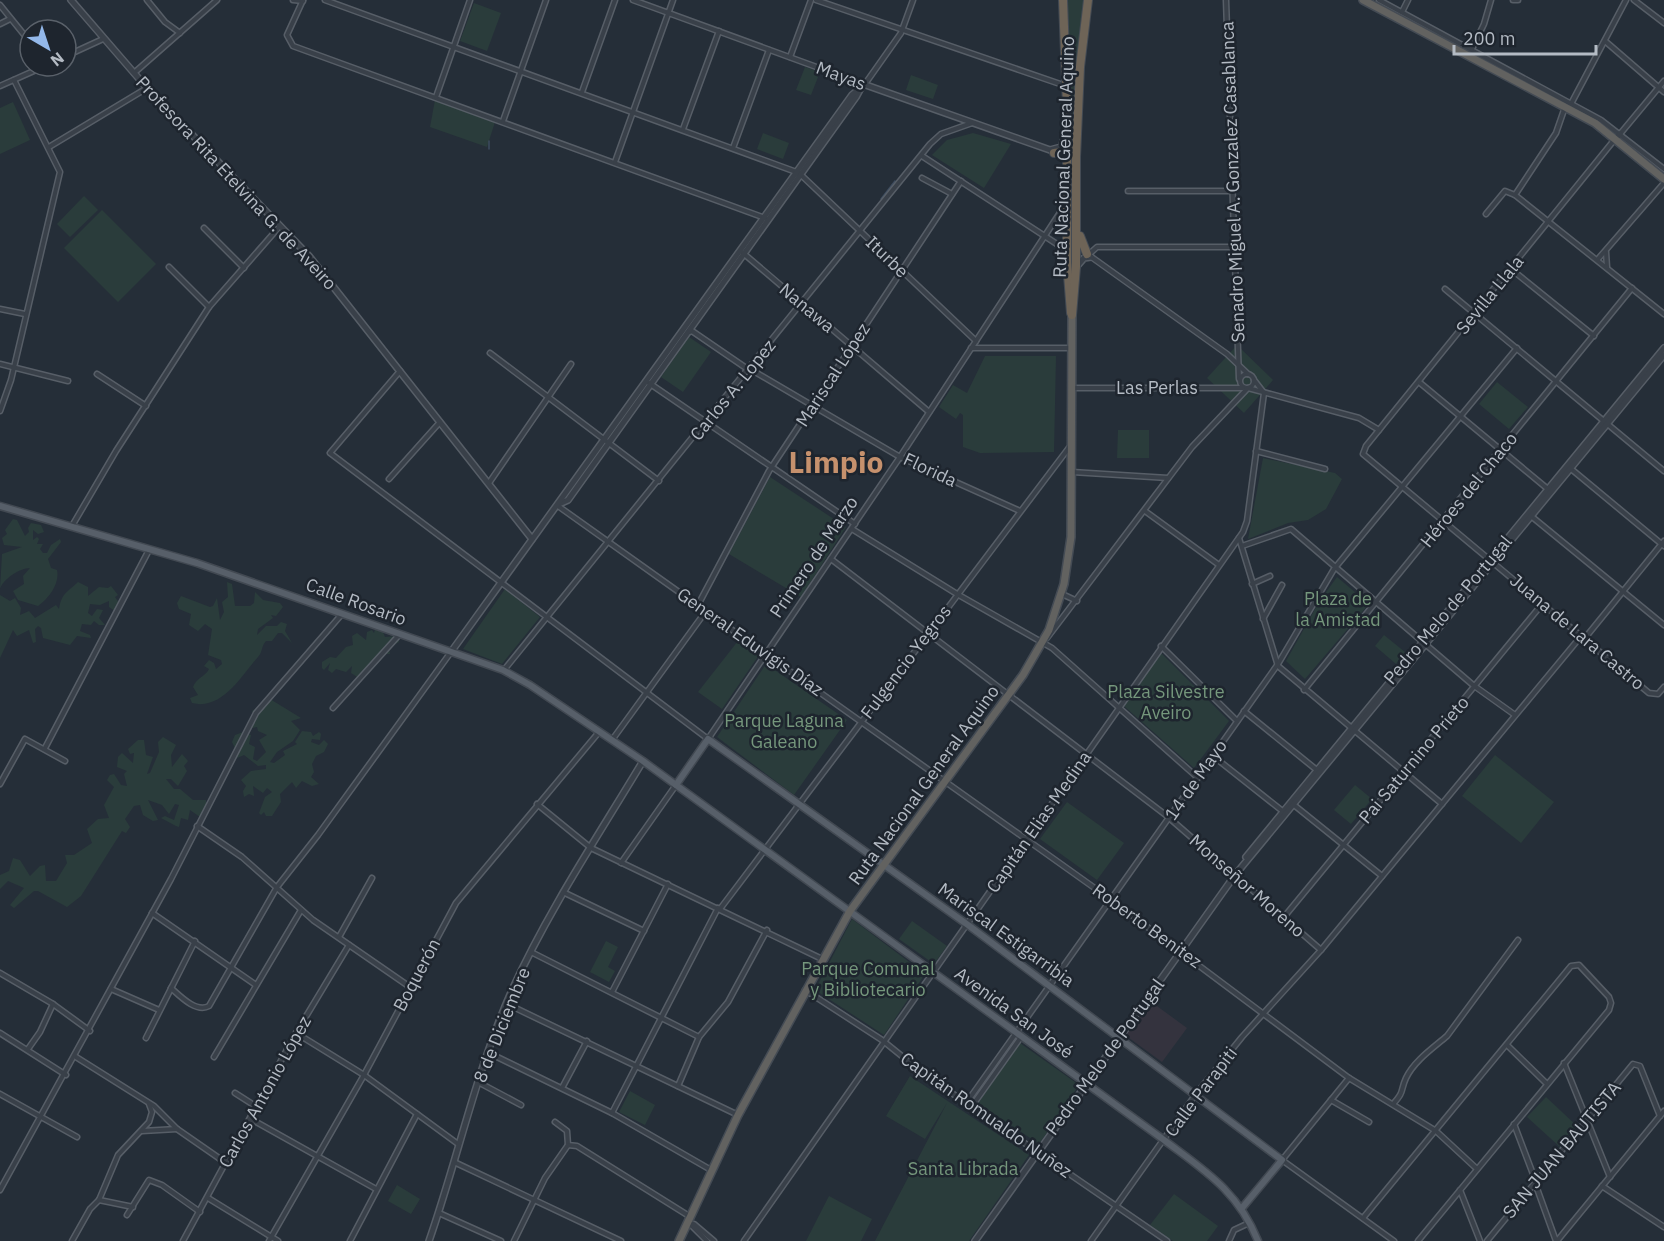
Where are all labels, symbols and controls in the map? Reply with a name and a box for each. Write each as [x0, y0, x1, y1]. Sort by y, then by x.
north arrow [18, 18, 78, 78]
scale bar [1454, 18, 1596, 56]
street label: Senadro Miguel A. Gonzalez Casablanca [1215, 21, 1250, 343]
text: 200 m [1463, 27, 1515, 50]
street label: Ruta Nacional General Aquino [1048, 36, 1079, 278]
text: N [47, 48, 68, 71]
street label: Mayas [813, 56, 869, 95]
street label: Profesora Rita Etelvina G. de Aveiro [131, 71, 342, 294]
street label: Iturbe [861, 231, 914, 283]
street label: Sevilla Llala [1451, 250, 1529, 339]
street label: Nanawa [775, 278, 840, 338]
street label: Mariscal López [790, 318, 875, 431]
street label: Carlos A. Lopez [685, 334, 781, 445]
street label: Las Perlas [1116, 376, 1198, 399]
street label: Héroes del Chaco [1415, 427, 1522, 552]
district label: Limpio [788, 442, 884, 481]
street label: Florida [900, 447, 961, 492]
street label: Primero de Marzo [764, 491, 863, 622]
street label: Pedro Melo de Portugal [1378, 530, 1517, 689]
street label: Juana de Lara Castro [1505, 568, 1649, 695]
street label: Calle Rosario [303, 573, 410, 630]
street label: General Eduvigis Díaz [673, 582, 828, 701]
park label: Plaza de la Amistad [1295, 587, 1381, 631]
street label: Fulgencio Yegros [855, 600, 956, 723]
street label: Ruta Nacional General Aquino [843, 680, 1004, 889]
park label: Plaza Silvestre Aveiro [1107, 680, 1225, 724]
street label: Pai Saturnino Prieto [1354, 691, 1474, 828]
park label: Parque Laguna Galeano [724, 709, 844, 753]
street label: 14 de Mayo [1159, 735, 1232, 825]
street label: Capitán Elias Medina [981, 746, 1096, 897]
street label: Monseñor Moreno [1185, 829, 1310, 942]
street label: Mariscal Estigarribia [934, 877, 1079, 992]
street label: Roberto Benitez [1088, 878, 1207, 973]
street label: Boquerón [388, 934, 445, 1015]
park label: Parque Comunal y Bibliotecario [801, 957, 935, 1001]
street label: Avenida San José [950, 962, 1078, 1063]
street label: 8 de Diciembre [468, 964, 535, 1086]
street label: Pedro Melo de Portugal [1040, 974, 1169, 1139]
street label: Carlos Antonio López [213, 1012, 316, 1172]
street label: Calle Parapiti [1159, 1042, 1242, 1141]
street label: Capitán Romualdo Nuñez [896, 1047, 1076, 1183]
street label: SAN JUAN BAUTISTA [1498, 1076, 1626, 1223]
park label: Santa Librada [908, 1157, 1019, 1180]

